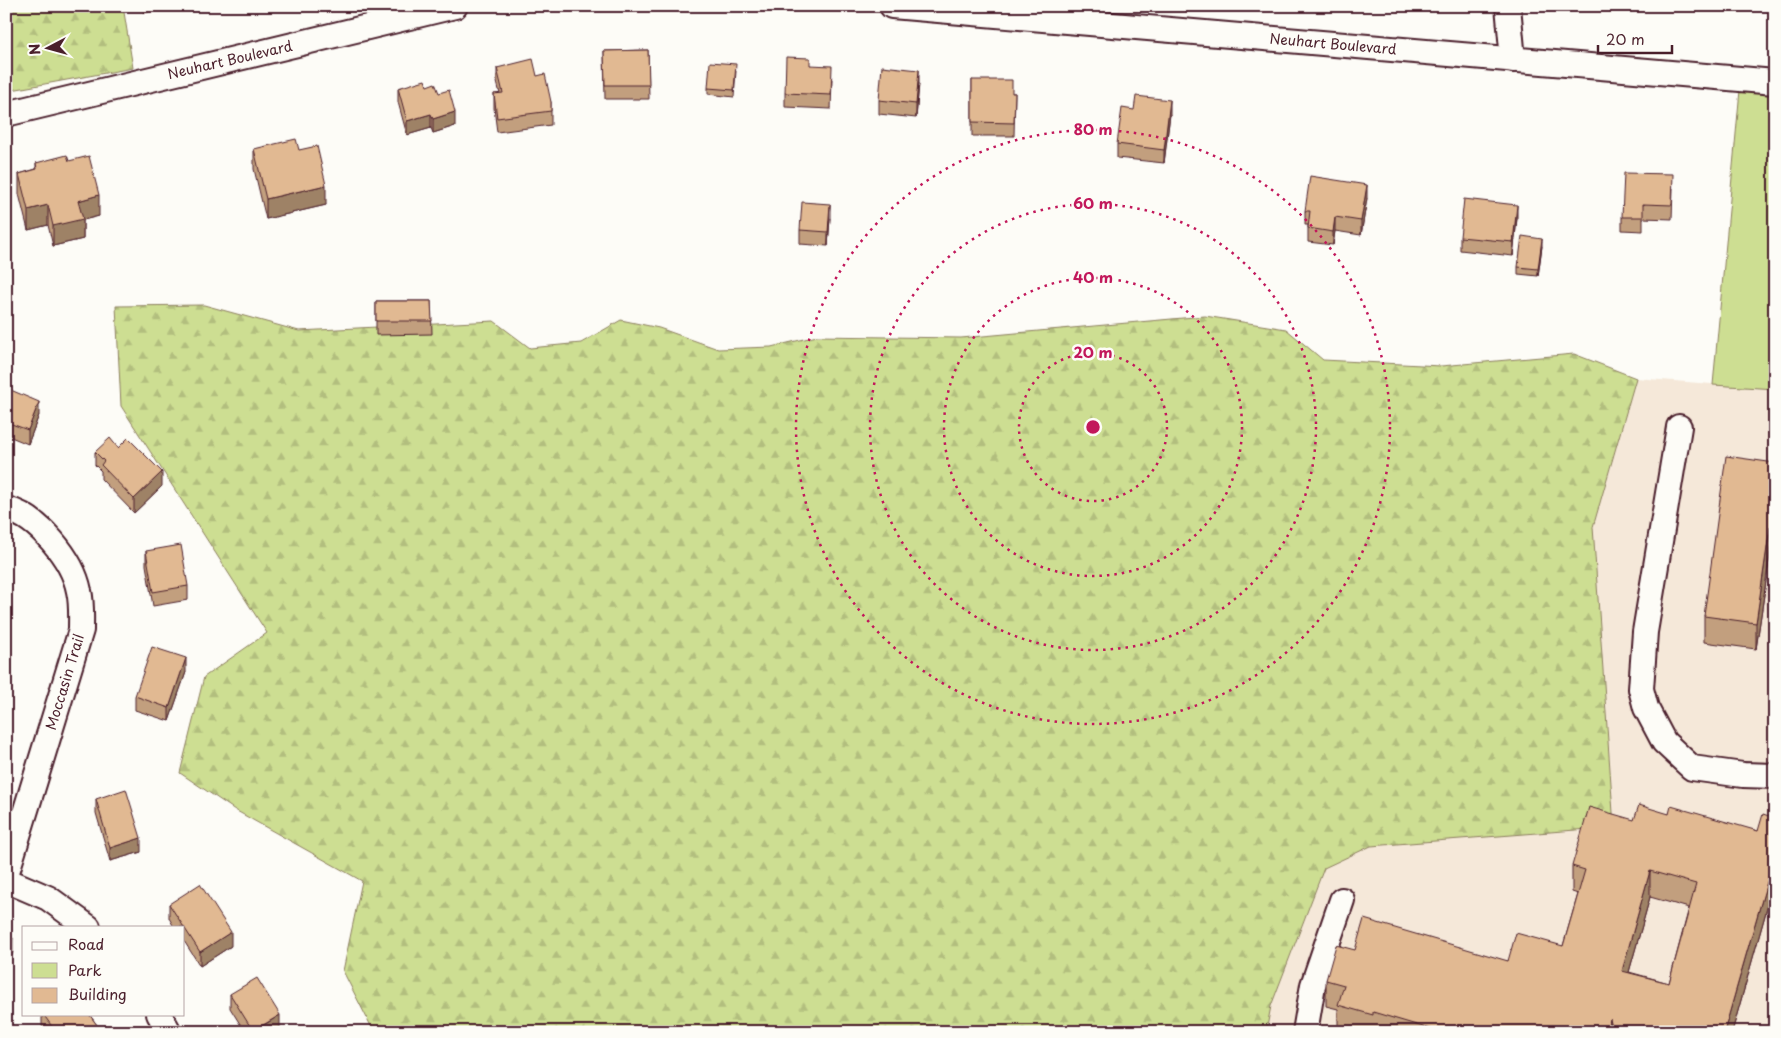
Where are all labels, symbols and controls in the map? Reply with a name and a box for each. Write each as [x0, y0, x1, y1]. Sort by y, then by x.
north arrow [22, 22, 72, 72]
scale bar [1598, 22, 1672, 54]
street label: Neuhart Boulevard [1269, 27, 1398, 60]
text: 20 m [1606, 27, 1645, 50]
street label: Neuhart Boulevard [166, 35, 295, 84]
text: N [24, 43, 46, 56]
text: 80 m [1073, 117, 1113, 140]
text: 60 m [1073, 191, 1113, 214]
text: 40 m [1073, 265, 1113, 288]
text: 20 m [1074, 340, 1112, 363]
centre of rings [1084, 418, 1102, 436]
street label: Moccasin Trail [40, 631, 89, 732]
legend [22, 926, 185, 1016]
text: Road [68, 932, 104, 955]
text: Park [68, 958, 102, 981]
text: Building [68, 982, 127, 1005]

